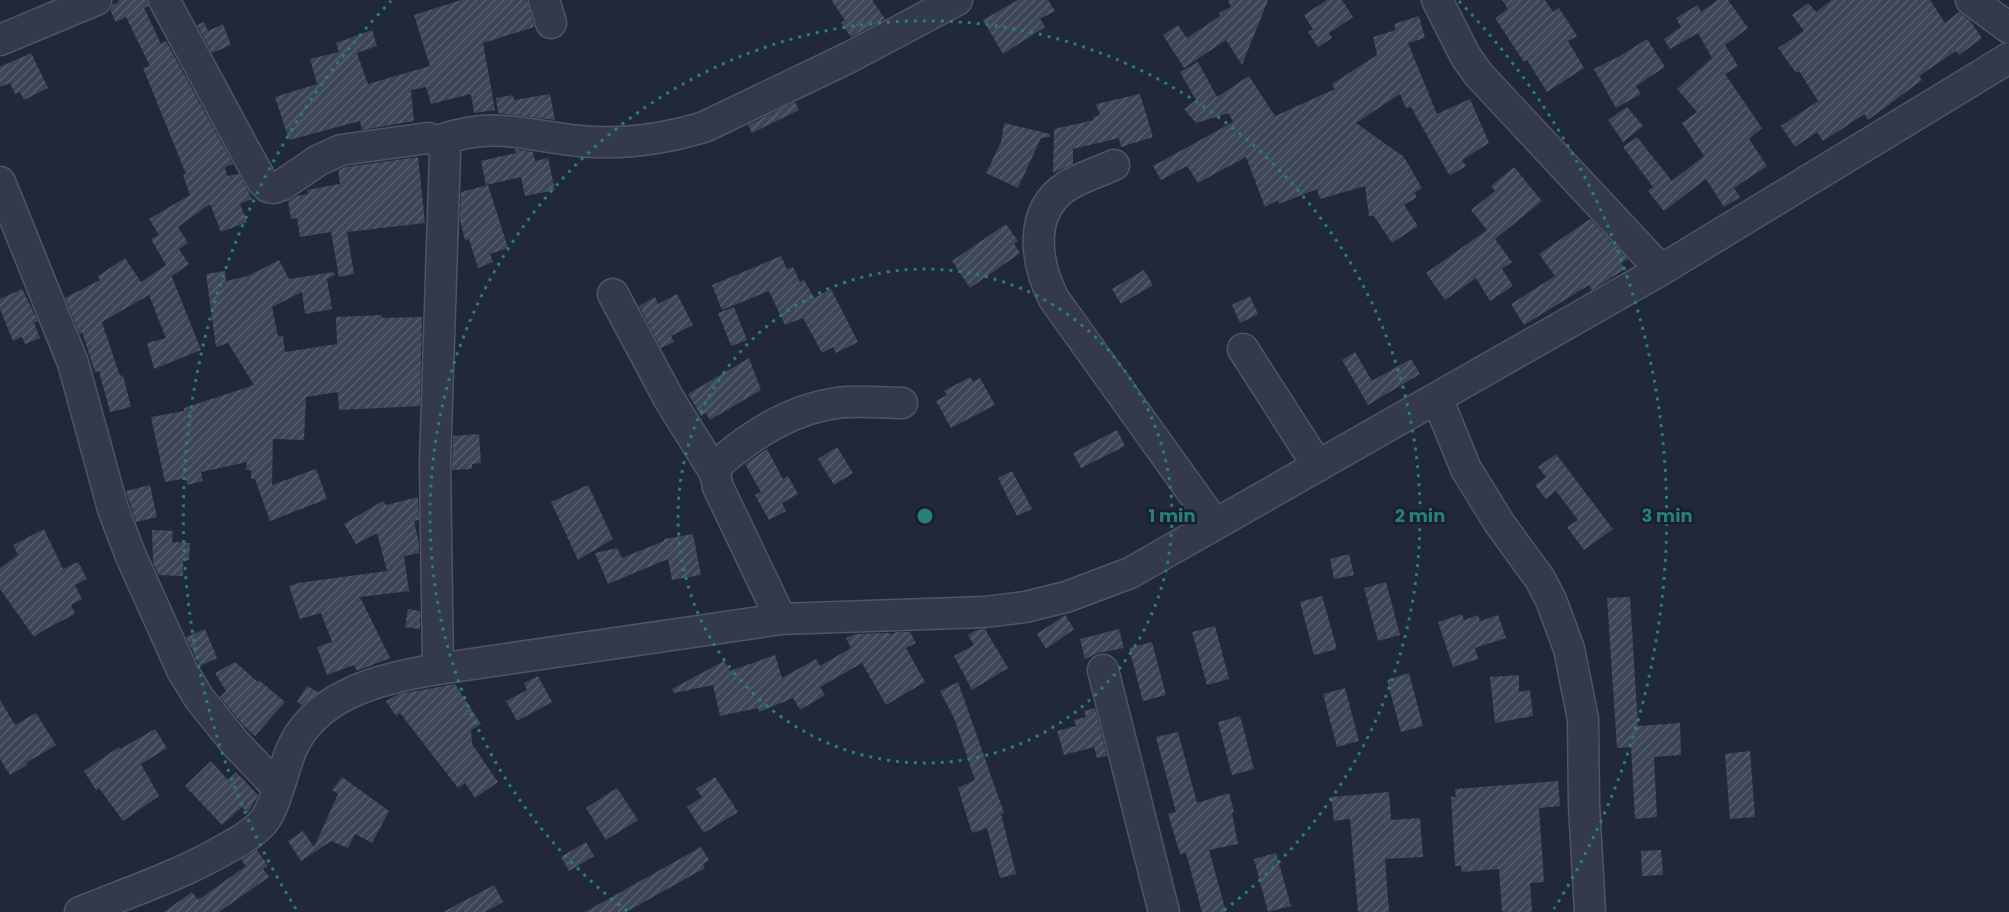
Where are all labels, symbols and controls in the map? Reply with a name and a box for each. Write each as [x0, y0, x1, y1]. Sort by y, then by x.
text: 1 min [1148, 503, 1196, 528]
text: 2 min [1395, 503, 1445, 528]
text: 3 min [1641, 503, 1693, 528]
centre of rings [915, 506, 935, 526]

